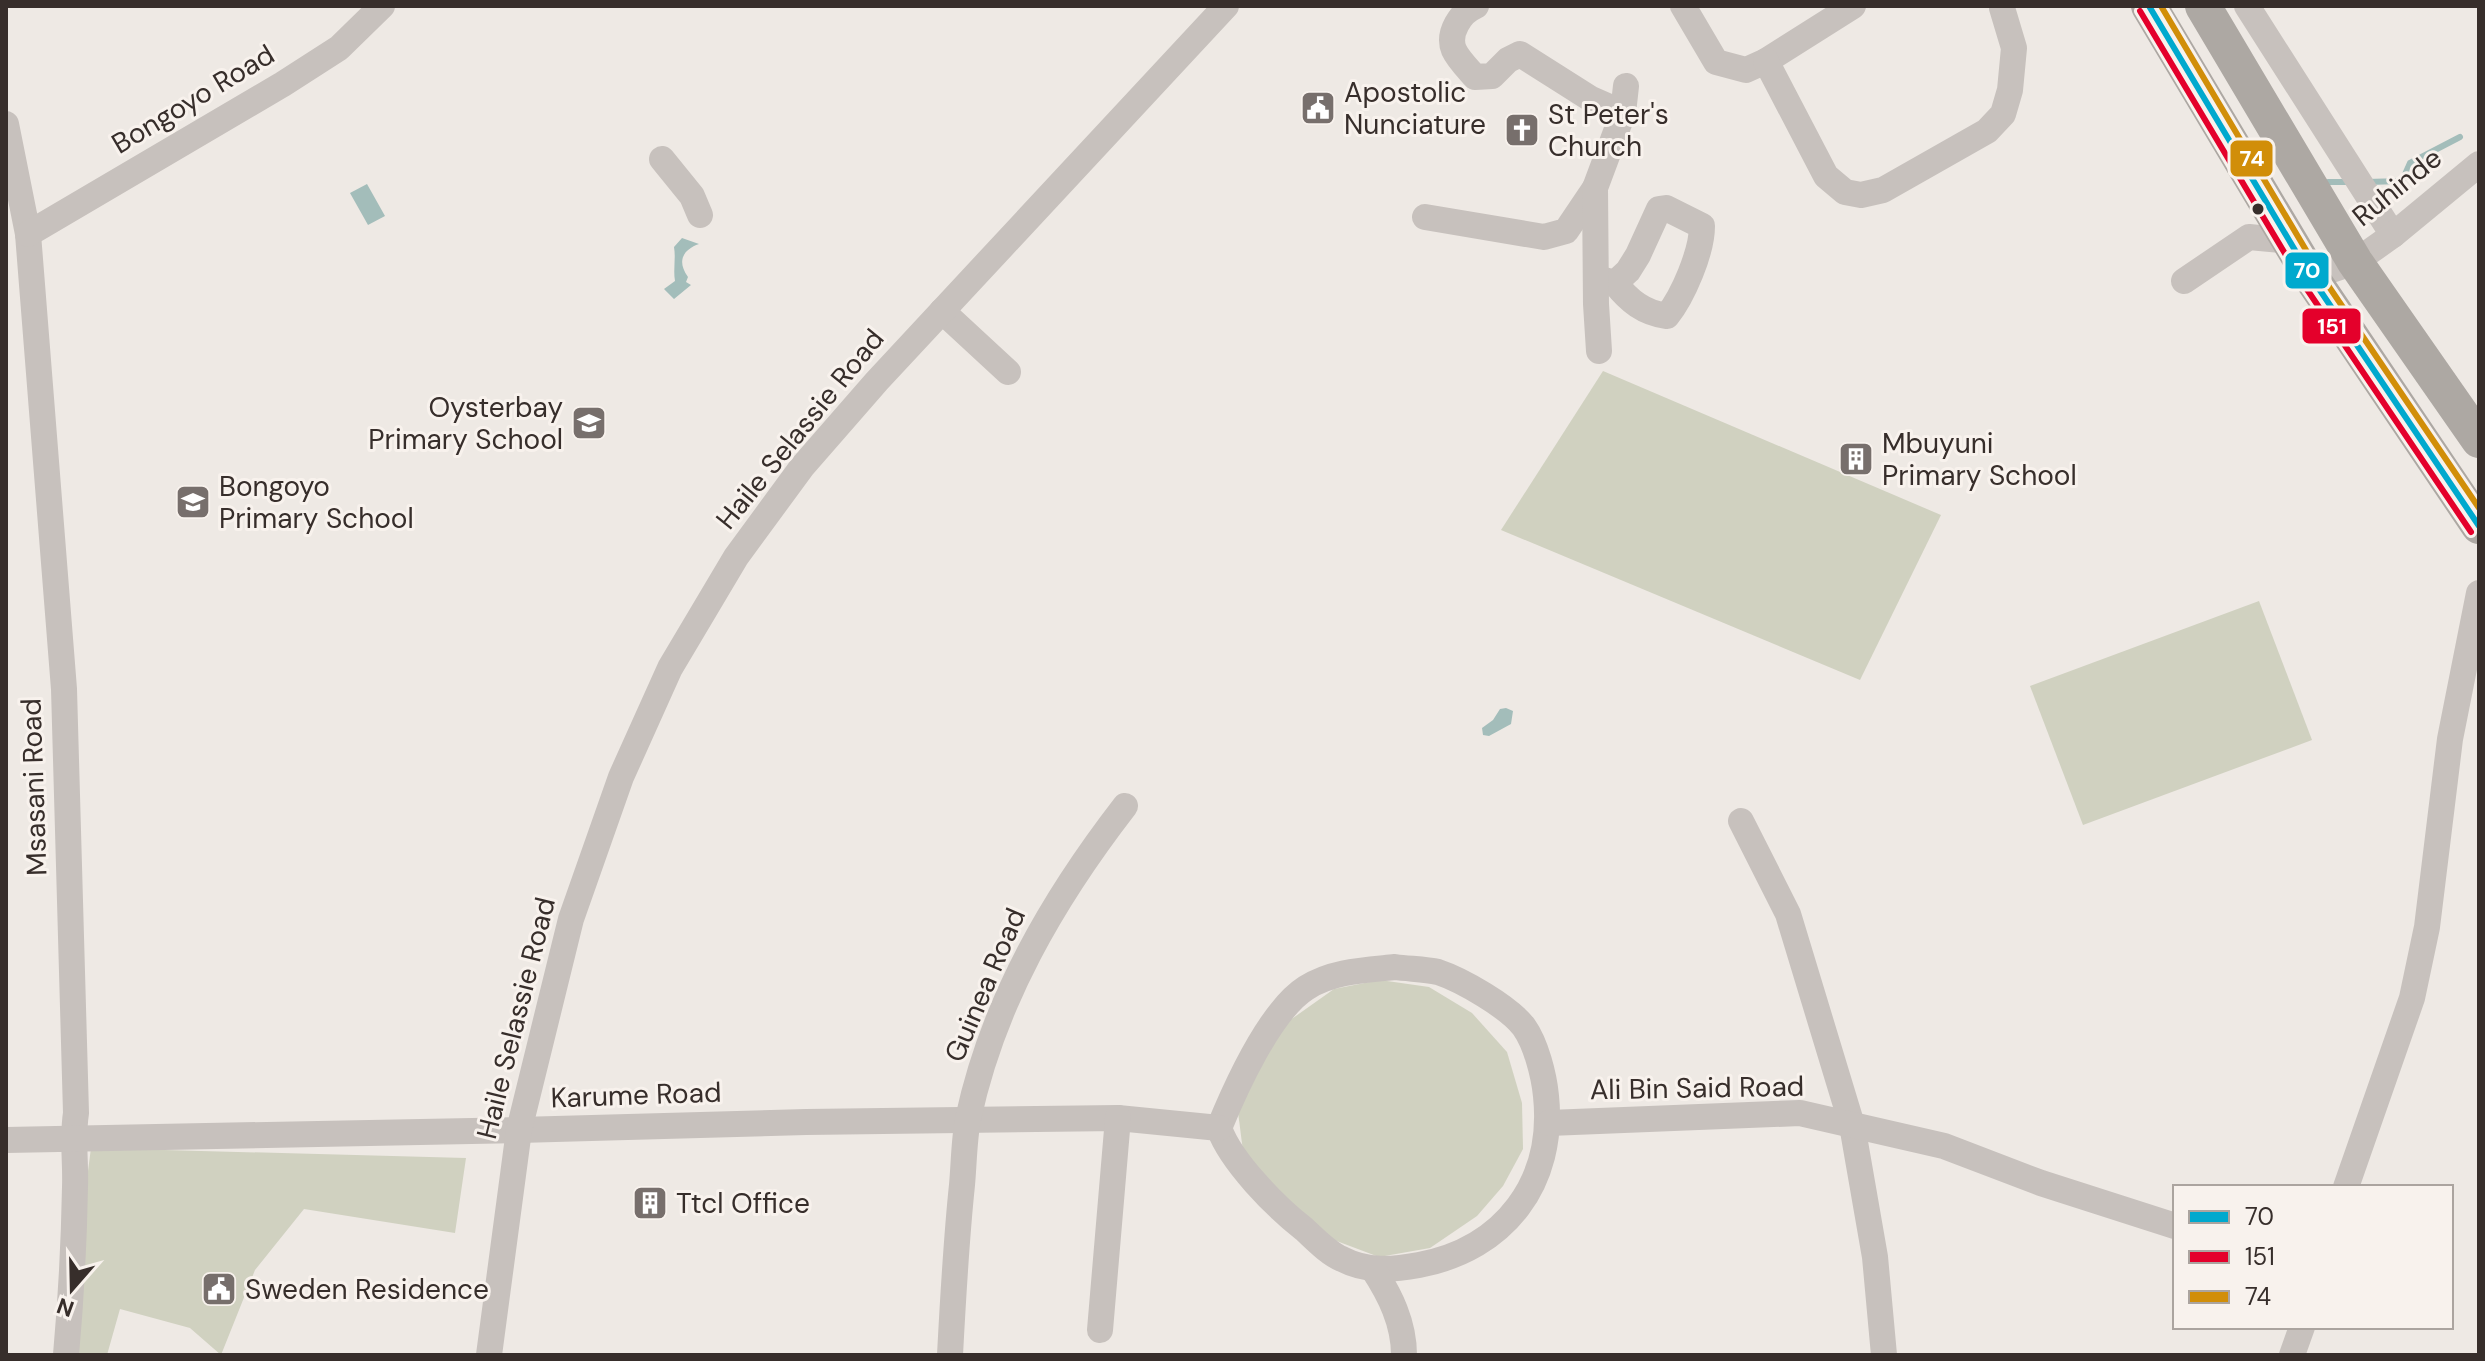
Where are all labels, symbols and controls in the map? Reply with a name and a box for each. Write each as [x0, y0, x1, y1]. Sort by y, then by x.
street label: Bongoyo Road [105, 36, 281, 162]
place label: Apostolic Nunciature [1344, 74, 1486, 143]
public building icon: Apostolic Nunciature [1299, 89, 1337, 127]
place label: St Peter's Church [1548, 96, 1669, 165]
church icon: St Peter's Church [1503, 111, 1541, 149]
line badge: 74 [2229, 139, 2274, 178]
street label: Ruhinde [2345, 140, 2449, 234]
text: 74 [2240, 144, 2264, 173]
unlabelled marker [2250, 201, 2266, 217]
line badge: 70 [2284, 251, 2330, 290]
text: 70 [2293, 256, 2321, 285]
line badge: 151 [2301, 307, 2362, 345]
text: 151 [2317, 312, 2347, 341]
street label: Haile Selassie Road [708, 321, 892, 537]
place label: Oysterbay Primary School [368, 389, 563, 458]
school or university icon: Oysterbay Primary School [570, 404, 608, 442]
place label: Mbuyuni Primary School [1882, 425, 2077, 494]
building icon: Mbuyuni Primary School [1837, 440, 1875, 478]
place label: Bongoyo Primary School [219, 468, 414, 537]
school or university icon: Bongoyo Primary School [174, 483, 212, 521]
street label: Msasani Road [12, 698, 56, 876]
street label: Haile Selassie Road [468, 893, 564, 1143]
street label: Guinea Road [936, 902, 1034, 1068]
street label: Ali Bin Said Road [1589, 1068, 1805, 1108]
street label: Karume Road [550, 1074, 722, 1116]
building icon: Ttcl Office [631, 1184, 669, 1222]
place label: Ttcl Office [676, 1185, 810, 1222]
legend [2173, 1185, 2453, 1329]
text: 70 [2245, 1201, 2274, 1232]
text: 151 [2245, 1241, 2275, 1272]
north arrow [32, 1249, 112, 1329]
public building icon: Sweden Residence [200, 1270, 238, 1308]
place label: Sweden Residence [245, 1271, 489, 1308]
text: 74 [2245, 1281, 2271, 1312]
text: N [53, 1291, 78, 1324]

